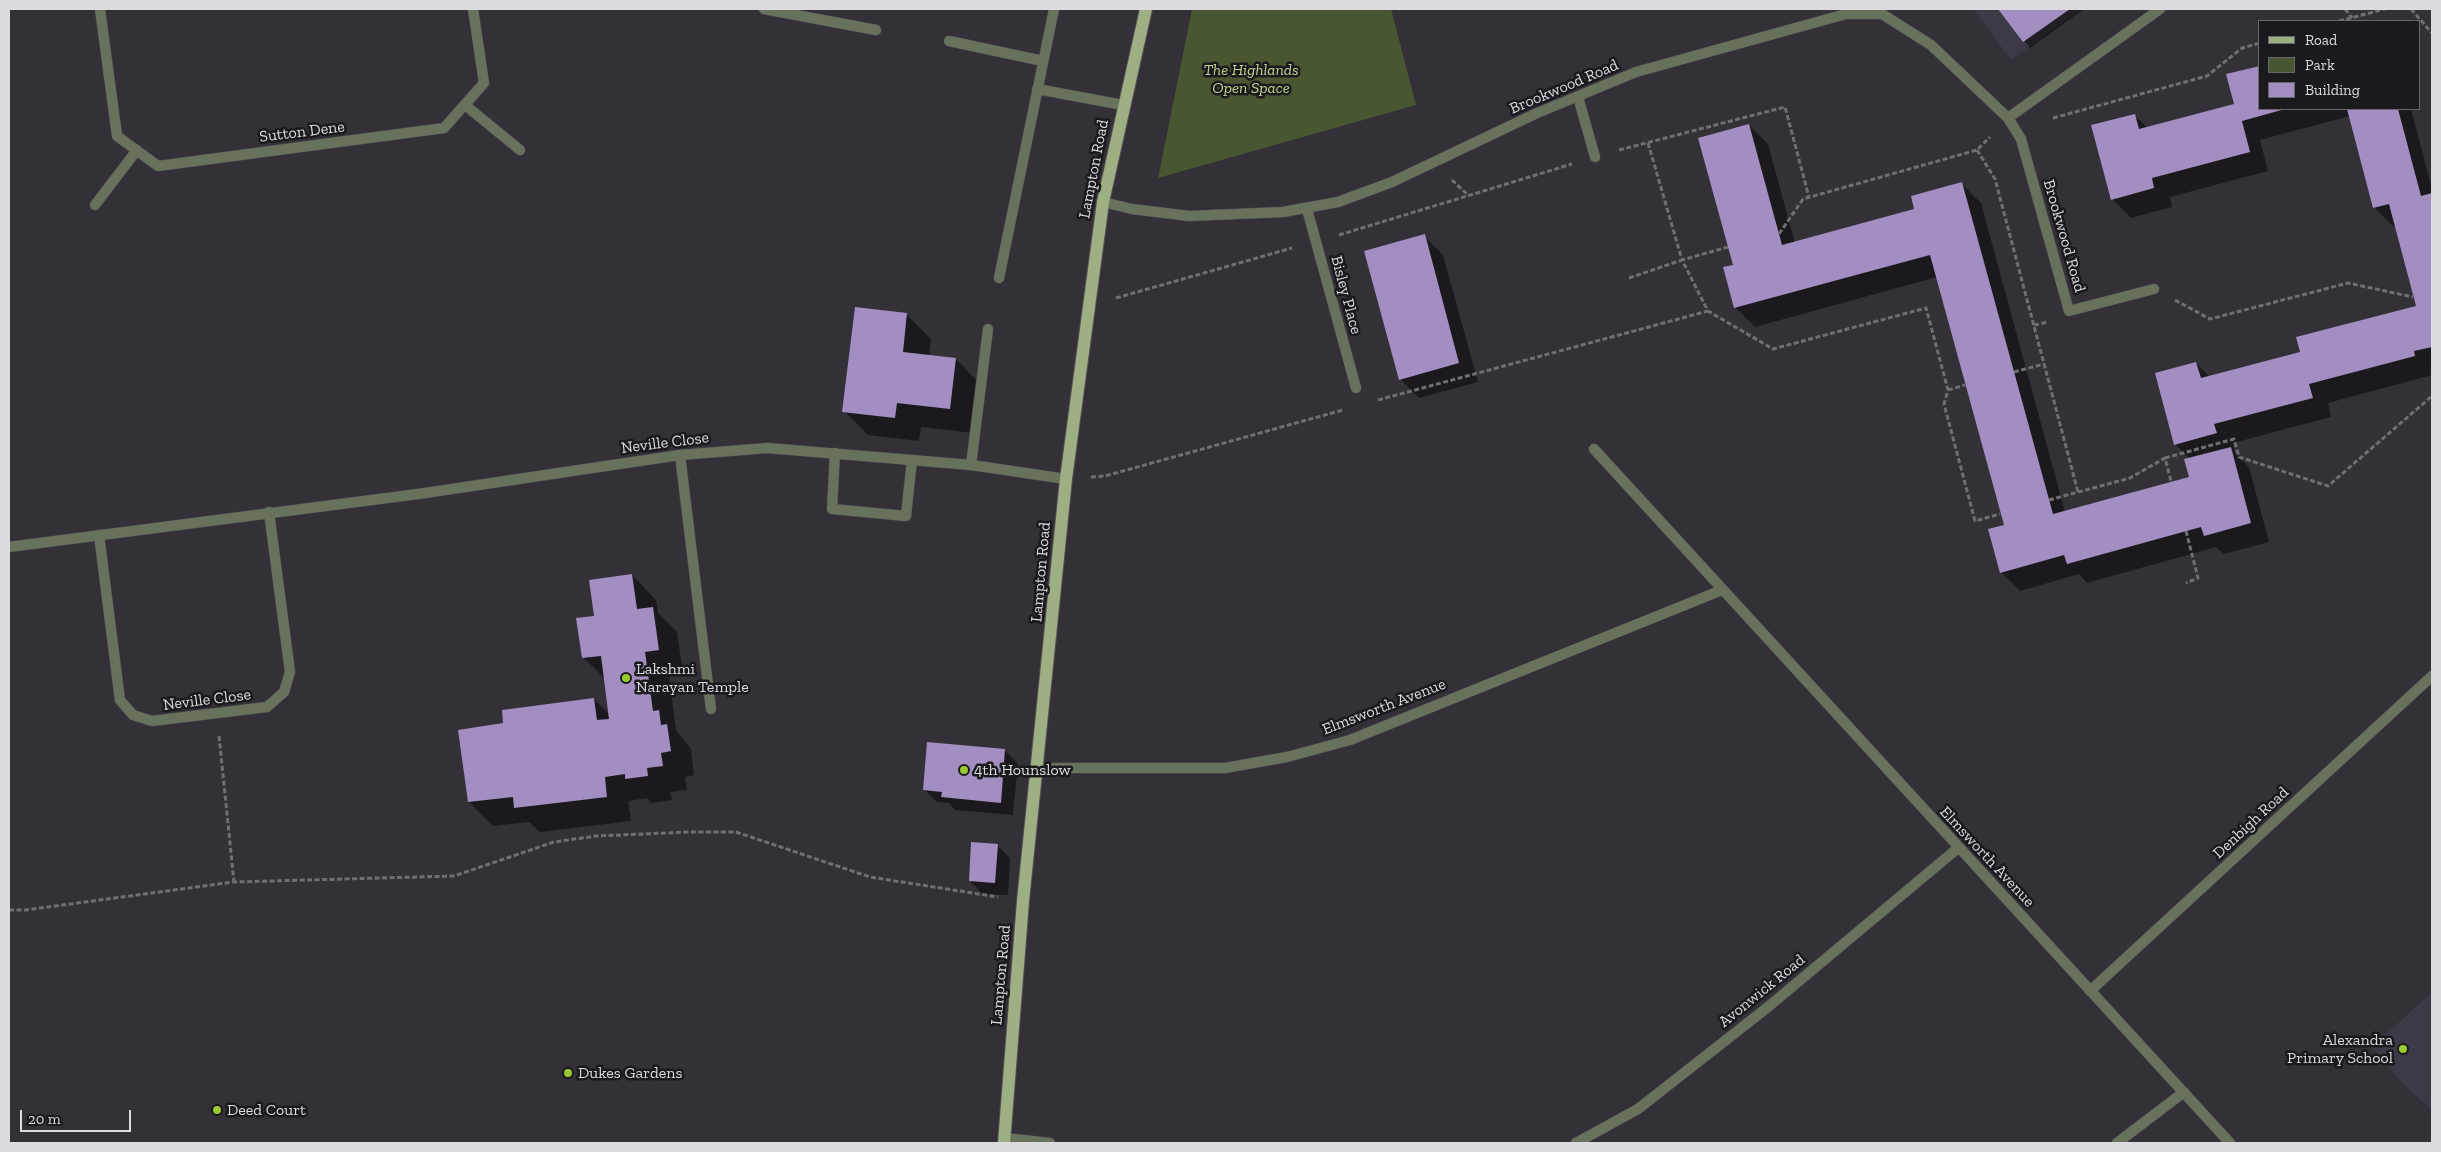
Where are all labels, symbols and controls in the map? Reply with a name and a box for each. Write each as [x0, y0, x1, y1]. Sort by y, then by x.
legend [2258, 20, 2421, 110]
text: Road [2305, 31, 2337, 49]
street label: Brookwood Road [1507, 55, 1621, 119]
text: Park [2305, 56, 2335, 74]
park label: The Highlands Open Space [1203, 60, 1299, 98]
text: Building [2305, 81, 2360, 99]
street label: Sutton Dene [258, 117, 346, 147]
street label: Lampton Road [1075, 118, 1113, 220]
street label: Brookwood Road [2039, 177, 2089, 295]
street label: Bisley Place [1326, 254, 1366, 336]
street label: Neville Close [620, 428, 710, 458]
street label: Lampton Road [1027, 521, 1055, 623]
place label: Lakshmi Narayan Temple [636, 659, 749, 697]
marker: Lakshmi Narayan Temple [620, 672, 632, 684]
street label: Elmsworth Avenue [1320, 675, 1448, 739]
street label: Neville Close [162, 685, 252, 715]
place label: 4th Hounslow [974, 760, 1071, 780]
marker: 4th Hounslow [958, 764, 970, 776]
street label: Denbigh Road [2209, 783, 2293, 863]
street label: Elmsworth Avenue [1935, 803, 2039, 911]
street label: Lampton Road [987, 924, 1015, 1026]
street label: Avonwick Road [1715, 950, 1809, 1032]
place label: Alexandra Primary School [2287, 1030, 2393, 1068]
marker: Alexandra Primary School [2397, 1043, 2409, 1055]
place label: Dukes Gardens [578, 1063, 682, 1083]
marker: Dukes Gardens [562, 1067, 574, 1079]
scale bar [22, 1100, 134, 1132]
place label: Deed Court [227, 1100, 306, 1120]
marker: Deed Court [211, 1104, 223, 1116]
text: 20 m [28, 1110, 61, 1128]

